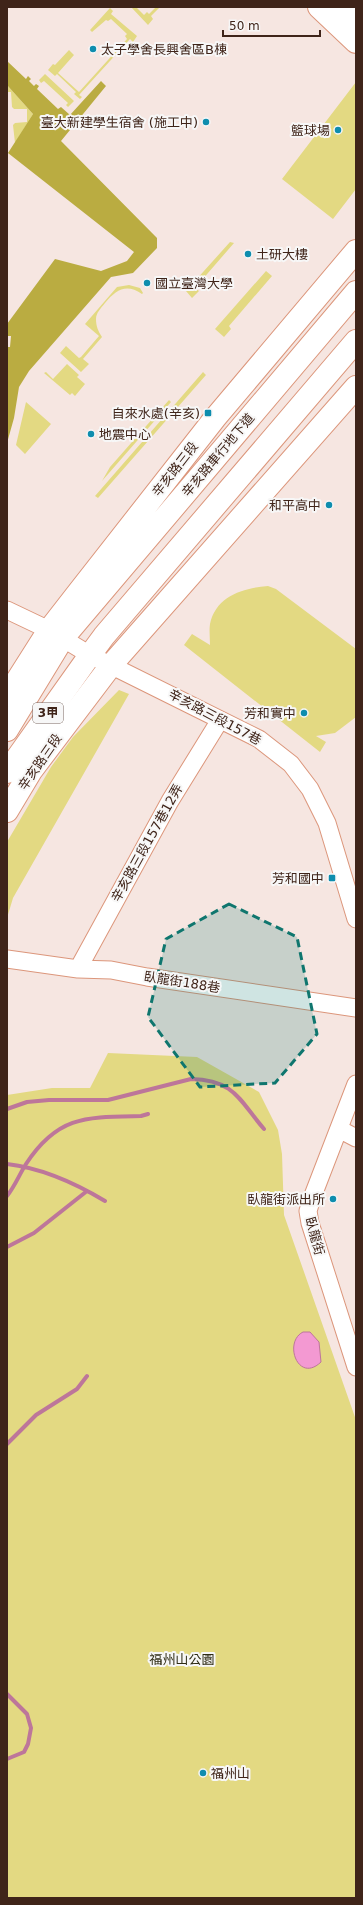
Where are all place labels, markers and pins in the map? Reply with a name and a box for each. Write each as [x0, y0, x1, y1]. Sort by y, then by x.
place label: 太子學舍長興舍區B棟 [101, 42, 227, 57]
marker: 太子學舍長興舍區B棟 [88, 44, 98, 54]
place label: 臺大新建學生宿舍 (施工中) [41, 115, 198, 130]
marker: 臺大新建學生宿舍 (施工中) [201, 117, 211, 127]
place label: 籃球場 [291, 123, 330, 138]
marker: 籃球場 [333, 125, 343, 135]
place label: 土研大樓 [256, 247, 308, 262]
marker: 土研大樓 [243, 249, 253, 259]
place label: 國立臺灣大學 [155, 276, 233, 291]
marker: 國立臺灣大學 [142, 278, 152, 288]
place label: 自來水處(辛亥) [112, 406, 200, 421]
marker: 自來水處(辛亥) [203, 408, 213, 418]
place label: 地震中心 [99, 427, 151, 442]
marker: 地震中心 [86, 429, 96, 439]
place label: 和平高中 [269, 498, 321, 513]
marker: 和平高中 [324, 500, 334, 510]
place label: 芳和實中 [244, 706, 296, 721]
marker: 芳和實中 [299, 708, 309, 718]
place label: 芳和國中 [272, 871, 324, 886]
marker: 芳和國中 [327, 873, 337, 883]
place label: 臥龍街派出所 [247, 1192, 325, 1207]
marker: 臥龍街派出所 [328, 1194, 338, 1204]
place label: 福州山 [211, 1766, 250, 1781]
marker: 福州山 [198, 1768, 208, 1778]

